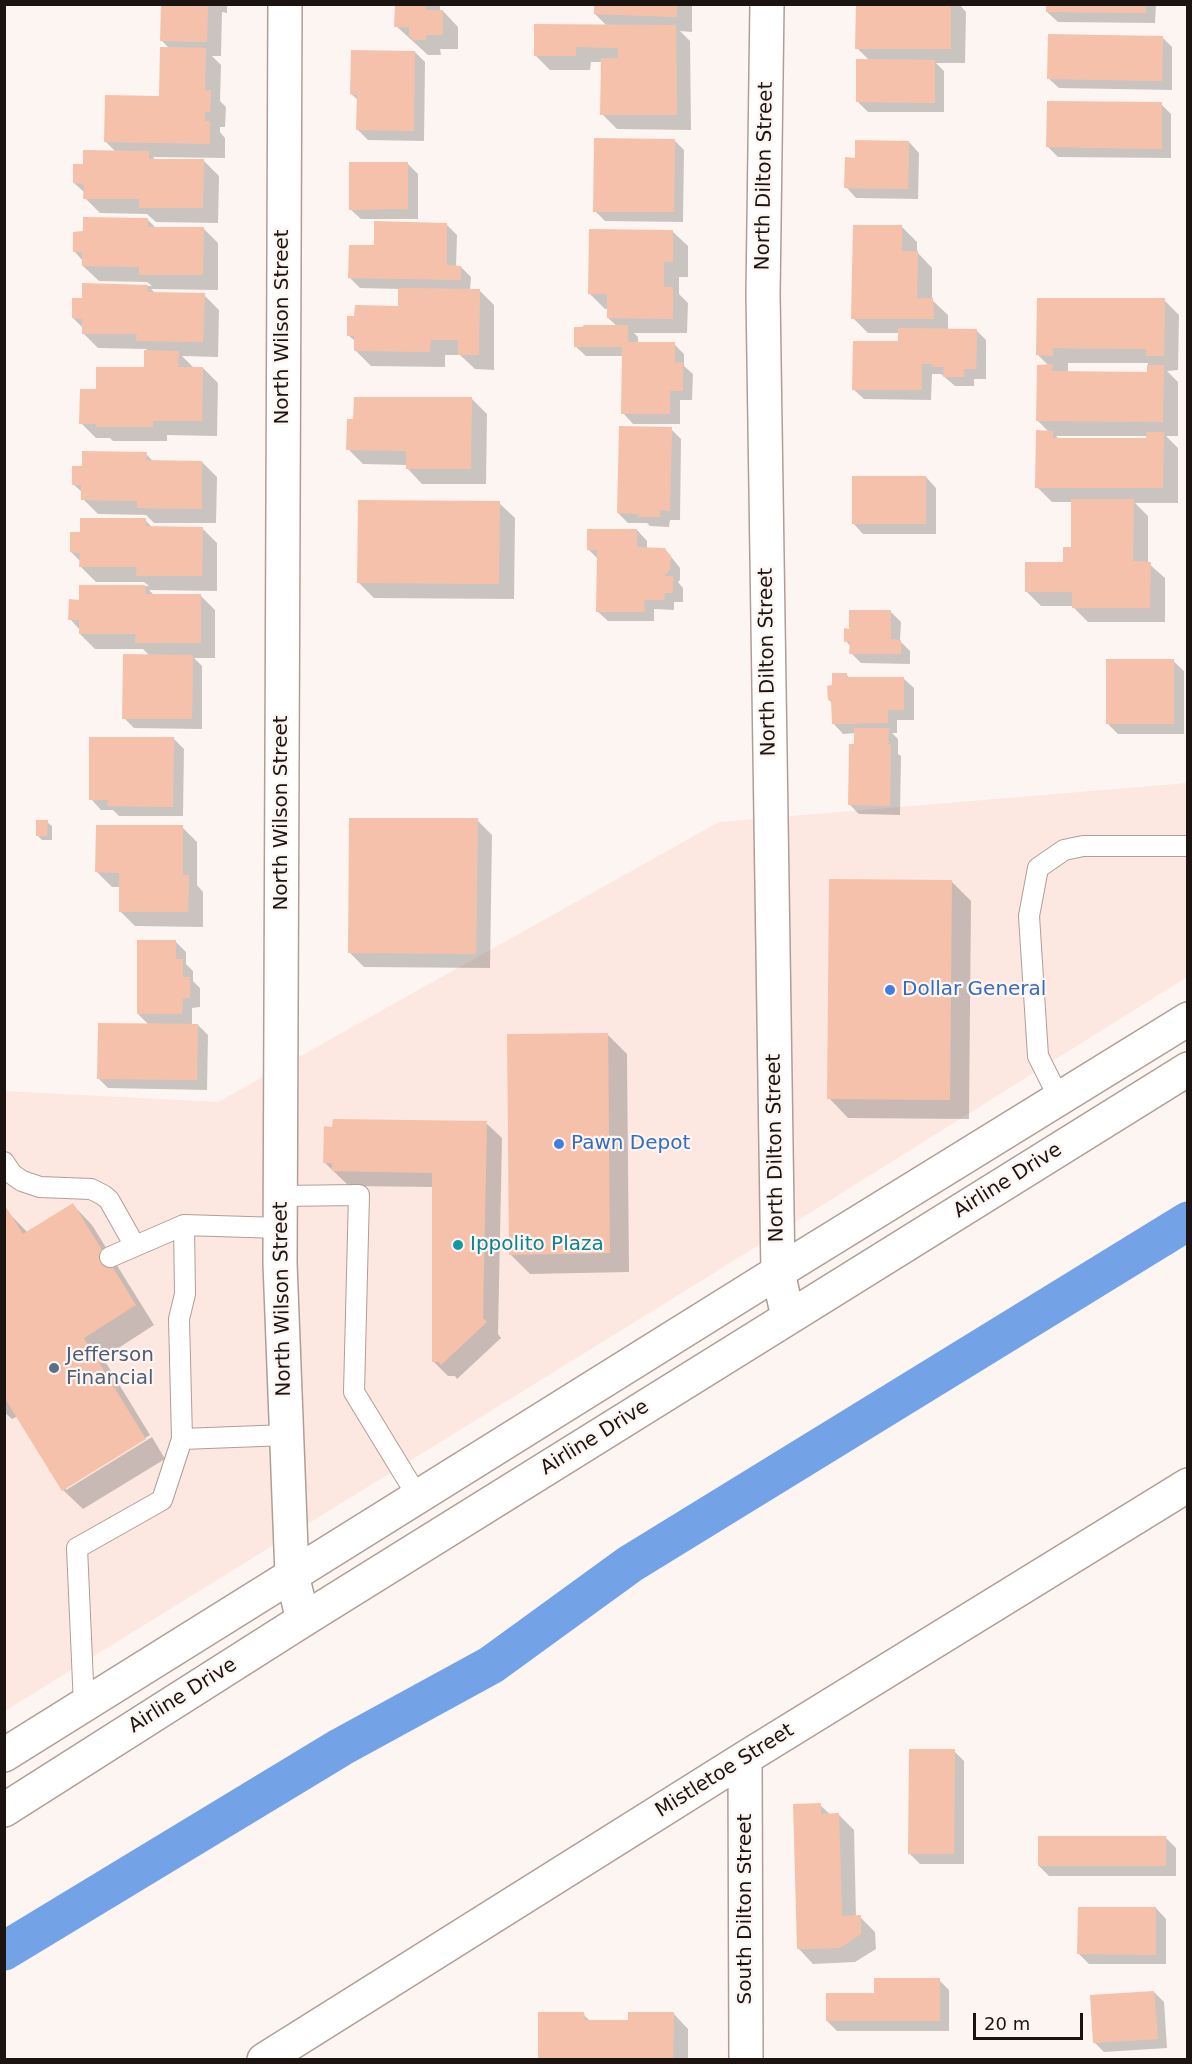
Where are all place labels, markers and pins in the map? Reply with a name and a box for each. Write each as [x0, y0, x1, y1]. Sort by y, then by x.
place label: Dollar General [902, 978, 1046, 1002]
marker: Dollar General [883, 983, 897, 997]
place label: Pawn Depot [571, 1132, 690, 1156]
marker: Pawn Depot [552, 1137, 566, 1151]
place label: Ippolito Plaza [470, 1233, 604, 1257]
marker: Ippolito Plaza [451, 1238, 465, 1252]
place label: Jefferson Financial [66, 1344, 154, 1391]
marker: Jefferson Financial [47, 1361, 61, 1375]

